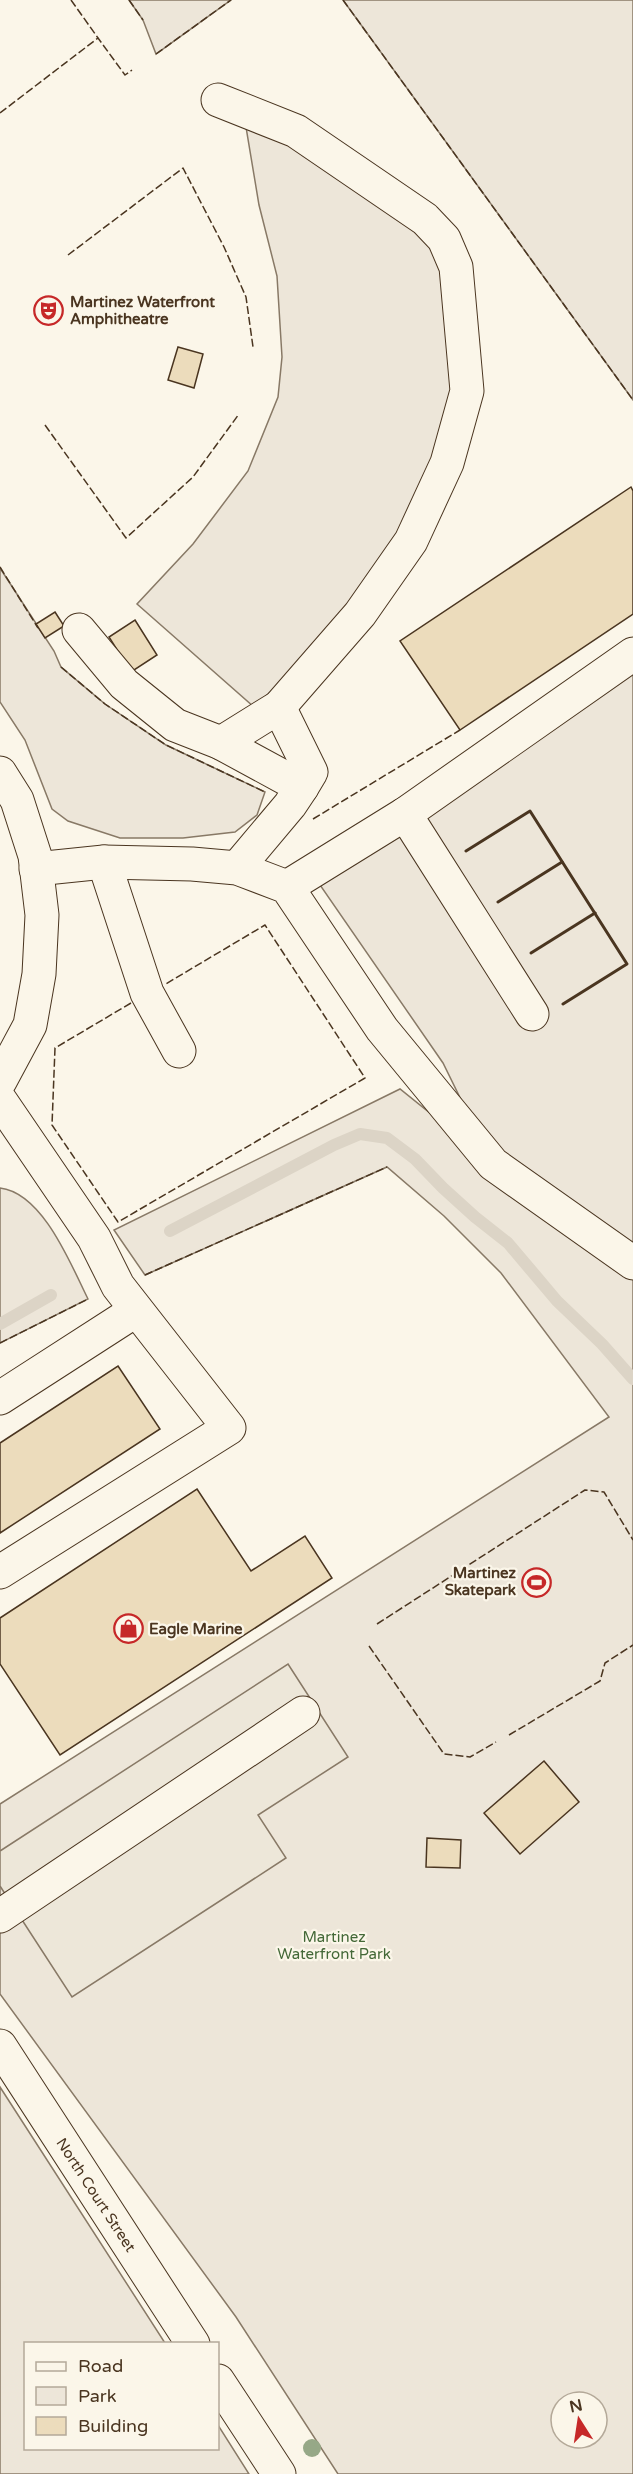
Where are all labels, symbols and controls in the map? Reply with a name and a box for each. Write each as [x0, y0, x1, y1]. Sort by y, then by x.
place label: Martinez Waterfront Amphitheatre [70, 293, 215, 329]
theatre icon: Martinez Waterfront Amphitheatre [33, 295, 65, 327]
place label: Martinez Skatepark [445, 1564, 517, 1600]
sports icon: Martinez Skatepark [521, 1566, 553, 1598]
shop icon: Eagle Marine [112, 1613, 144, 1645]
place label: Eagle Marine [149, 1620, 243, 1639]
park label: Martinez Waterfront Park [277, 1928, 391, 1963]
street label: North Court Street [52, 2135, 140, 2256]
legend [24, 2342, 219, 2450]
text: Road [78, 2355, 123, 2377]
text: Park [78, 2385, 117, 2407]
north arrow [549, 2390, 609, 2450]
text: N [568, 2395, 584, 2417]
text: Building [78, 2415, 148, 2437]

